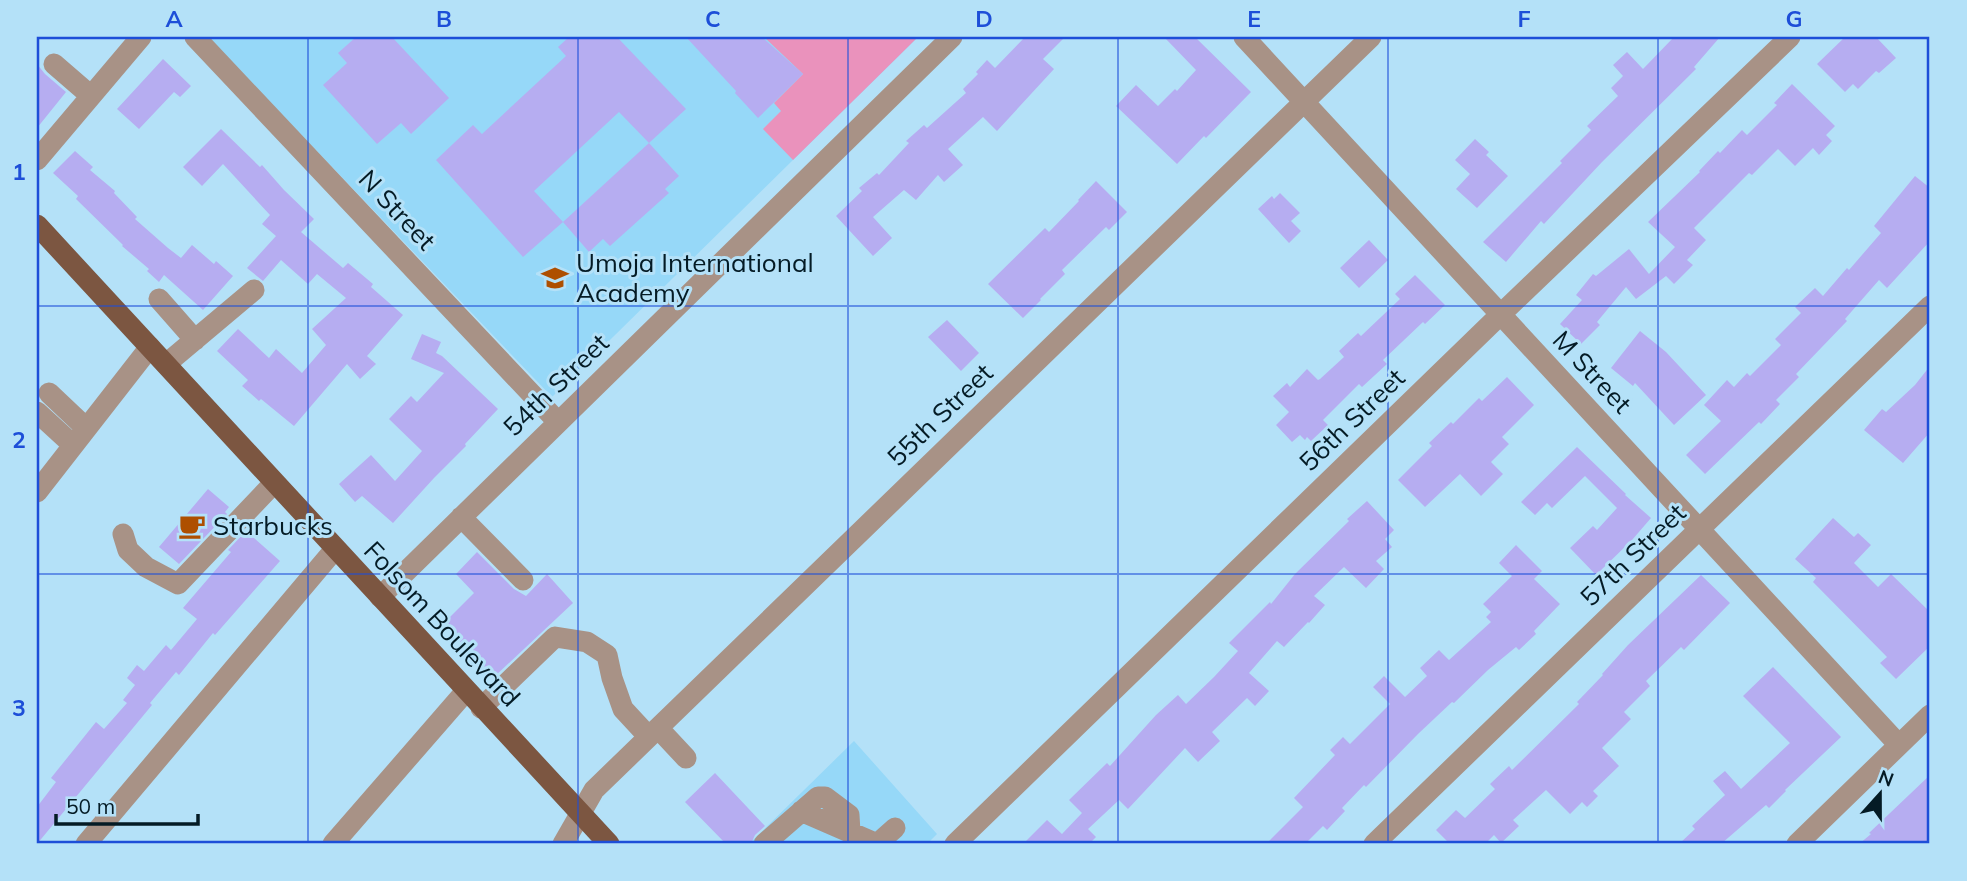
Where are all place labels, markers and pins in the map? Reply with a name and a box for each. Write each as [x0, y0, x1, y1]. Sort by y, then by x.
place label: Umoja International Academy [576, 246, 814, 309]
school or university icon: Umoja International Academy [540, 263, 570, 293]
place label: Starbucks [213, 509, 333, 542]
cafe icon: Starbucks [177, 511, 207, 541]

